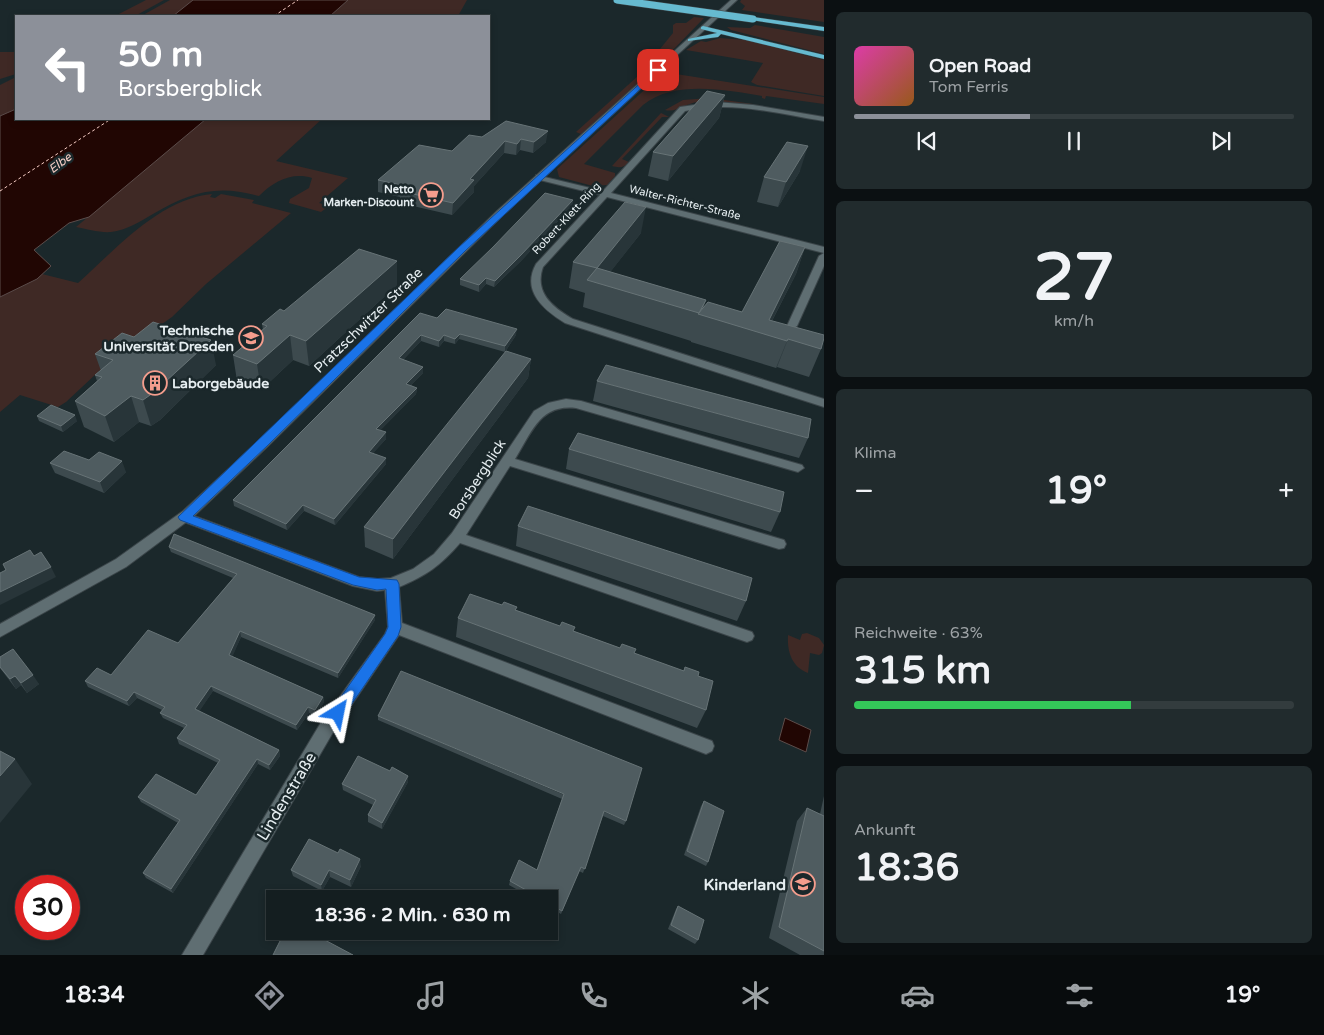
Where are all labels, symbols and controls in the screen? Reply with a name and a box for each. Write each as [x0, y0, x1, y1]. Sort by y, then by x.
text: 50 m [118, 34, 203, 76]
icon: left [35, 35, 100, 100]
pin [637, 49, 679, 91]
text: Open Road [929, 55, 1031, 77]
icon: arrive [644, 56, 672, 84]
text: Borsbergblick [118, 76, 262, 102]
text: Tom Ferris [929, 77, 1008, 97]
icon: previous [913, 127, 941, 155]
icon: pause [1060, 127, 1088, 155]
icon: next [1207, 127, 1235, 155]
water label: Elbe [46, 149, 75, 176]
street label: Robert-Klett-Ring [530, 179, 603, 257]
supermarket icon: Netto Marken-Discount [418, 182, 444, 208]
street label: Walter-Richter-Straße [628, 182, 742, 223]
place label: Netto Marken-Discount [324, 183, 415, 209]
text: 27 [1033, 239, 1115, 318]
street label: Pratzschwitzer Straße [310, 264, 426, 377]
text: km/h [1054, 311, 1094, 331]
place label: Technische Universität Dresden [103, 322, 234, 355]
school or university icon: Technische Universität Dresden [238, 325, 264, 351]
building icon: Laborgebäude [142, 370, 168, 396]
place label: Laborgebäude [172, 375, 269, 392]
street label: Borsbergblick [445, 436, 510, 522]
text: Klima [854, 443, 896, 463]
text: 19° [1045, 468, 1107, 514]
text: − [854, 474, 874, 508]
text: + [1278, 474, 1294, 508]
text: Reichweite · 63% [854, 623, 983, 643]
text: 315 km [854, 648, 991, 694]
position arrow [311, 686, 363, 738]
street label: Lindenstraße [253, 749, 321, 844]
text: Ankunft [854, 820, 916, 840]
text: 18:36 [854, 845, 959, 891]
school or university icon: Kinderland [790, 871, 816, 897]
speed limit sign: 30 [15, 875, 80, 940]
place label: Kinderland [703, 875, 786, 895]
text: 18:36 · 2 Min. · 630 m [314, 904, 510, 926]
icon: directions [252, 978, 287, 1013]
icon: music [414, 978, 449, 1013]
icon: phone [576, 978, 611, 1013]
icon: climate [738, 978, 773, 1013]
icon: car [900, 978, 935, 1013]
icon: filters [1062, 978, 1097, 1013]
text: 18:34 [64, 982, 125, 1008]
text: 19° [1224, 982, 1260, 1008]

